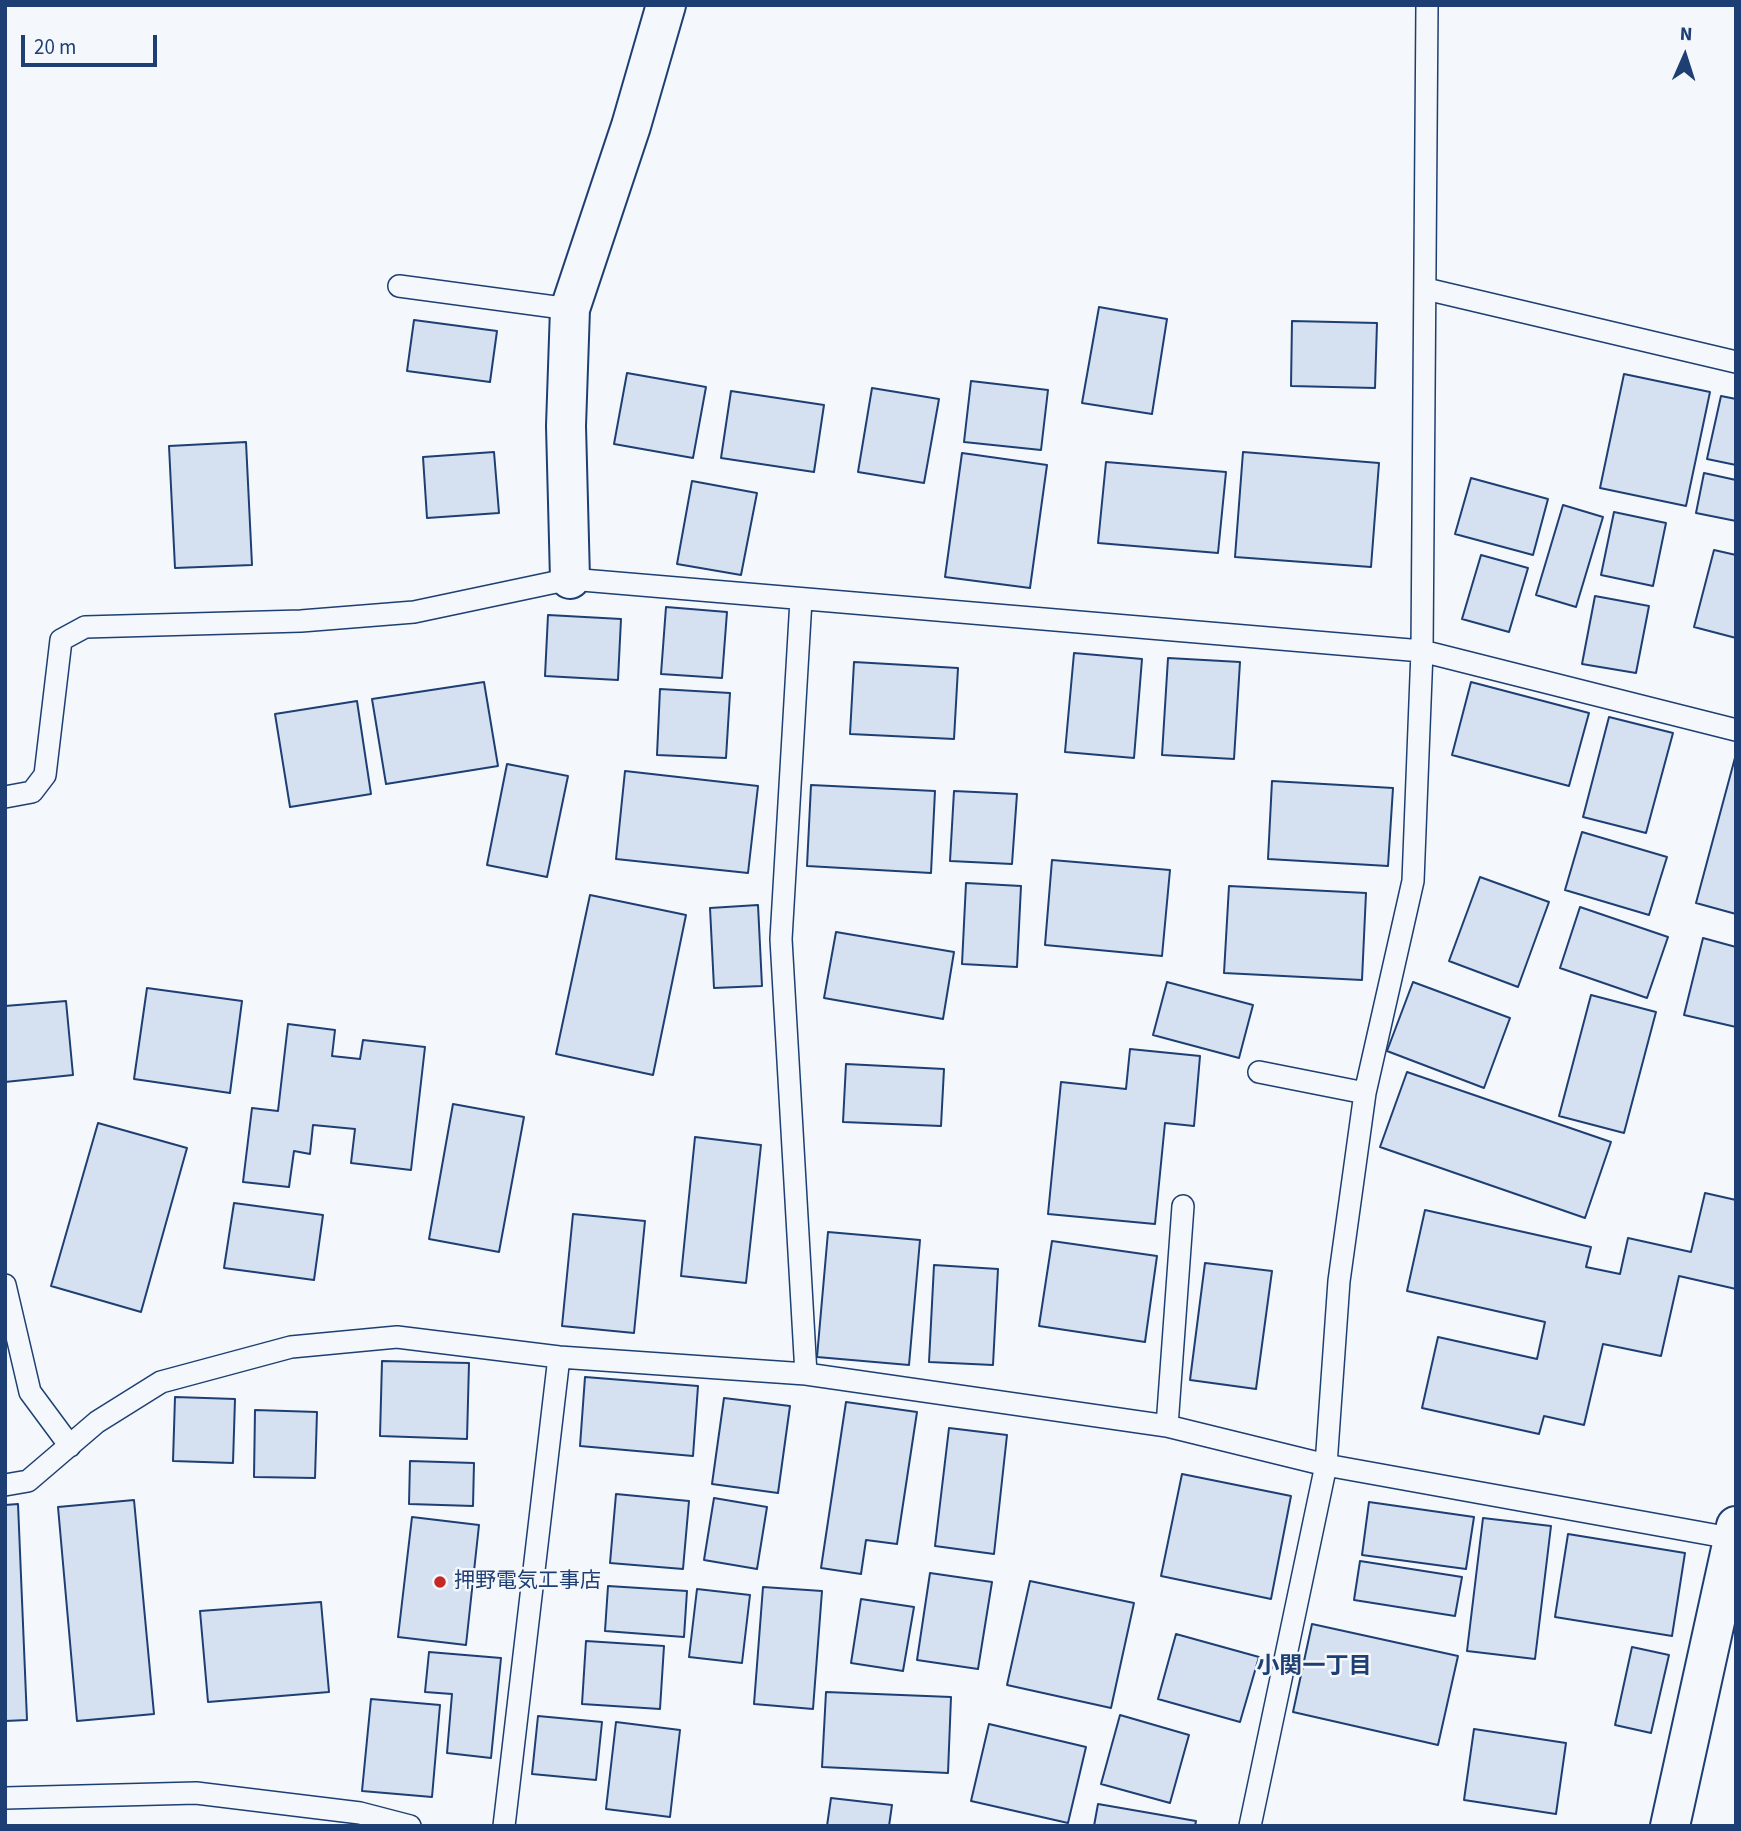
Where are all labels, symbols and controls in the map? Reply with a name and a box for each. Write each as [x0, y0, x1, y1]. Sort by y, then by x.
scale bar [24, 21, 161, 65]
north arrow [1650, 21, 1720, 91]
text: N [1679, 21, 1693, 48]
text: 20 m [34, 32, 76, 62]
place label: 押野電気工事店 [454, 1569, 601, 1595]
marker: 押野電気工事店 [432, 1574, 448, 1590]
district label: 小関一丁目 [1257, 1654, 1371, 1682]

